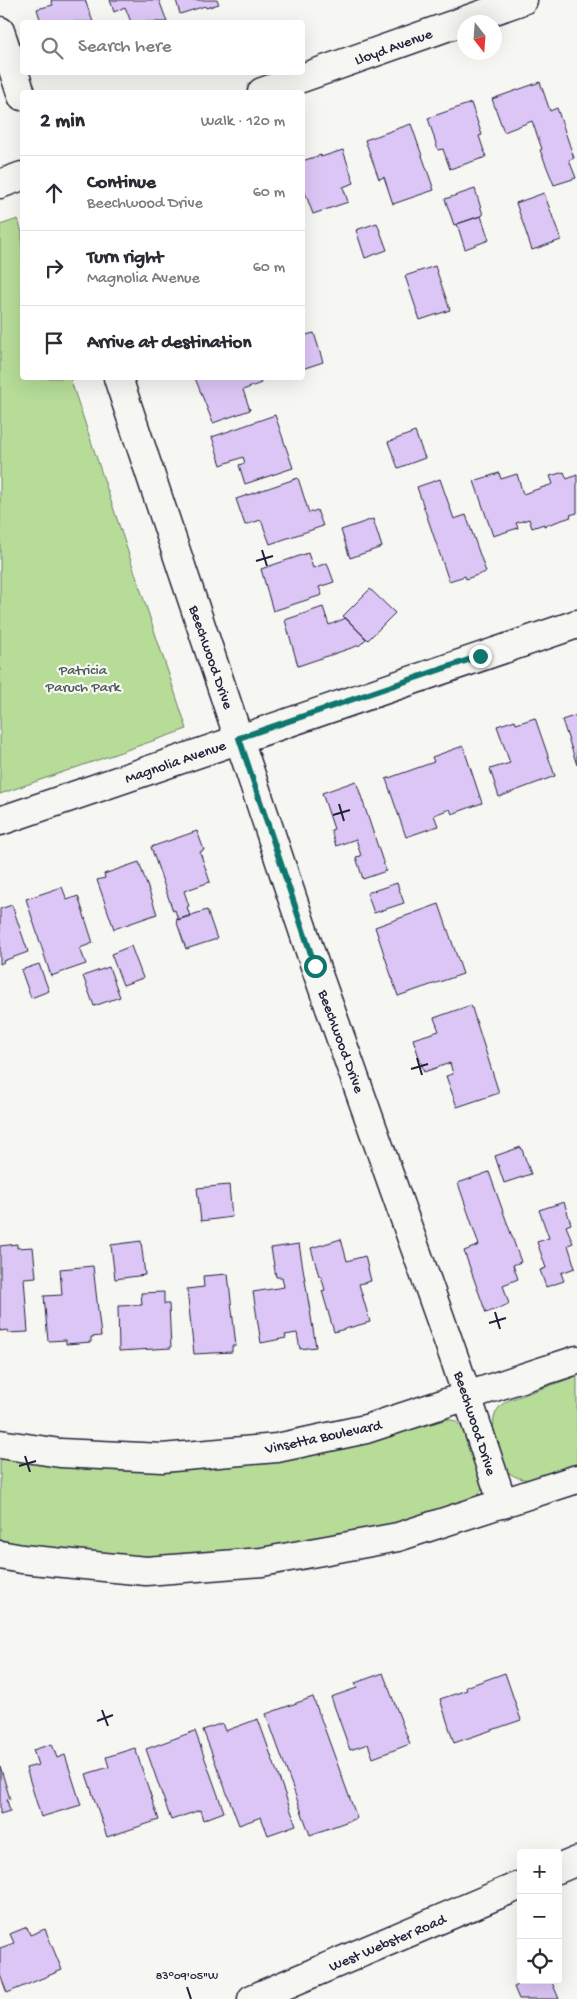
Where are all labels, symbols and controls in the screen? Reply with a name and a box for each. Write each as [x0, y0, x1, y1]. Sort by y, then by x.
north arrow [457, 15, 502, 60]
search box [20, 20, 305, 75]
street label: Lloyd Avenue [352, 25, 435, 70]
icon: search [38, 34, 66, 62]
text: Search here [78, 36, 172, 59]
text: 2 min [40, 110, 85, 135]
text: Walk · 120 m [201, 113, 285, 132]
text: Continue [87, 172, 156, 195]
icon: ahead [40, 179, 68, 207]
text: 60 m [253, 184, 285, 203]
text: Beechwood Drive [87, 195, 203, 214]
text: Turn right [87, 247, 163, 270]
icon: right [40, 254, 68, 282]
text: 60 m [253, 259, 285, 278]
text: Magnolia Avenue [87, 270, 200, 289]
icon: arrive [40, 329, 68, 357]
text: Arrive at destination [87, 332, 251, 355]
street label: Beechwood Drive [184, 602, 236, 712]
route end [469, 645, 492, 668]
park label: Patricia Paruch Park [45, 662, 121, 697]
street label: Magnolia Avenue [123, 737, 229, 789]
route start [304, 955, 327, 978]
street label: Beechwood Drive [313, 987, 367, 1096]
street label: Beechwood Drive [448, 1368, 500, 1478]
street label: Vinsetta Boulevard [263, 1417, 385, 1459]
map controls [517, 1849, 562, 1984]
button: + [517, 1849, 562, 1894]
button: − [517, 1894, 562, 1939]
street label: West Webster Road [327, 1911, 450, 1977]
button: locate [517, 1939, 562, 1984]
text: 83°09'05"W [156, 1970, 218, 1984]

